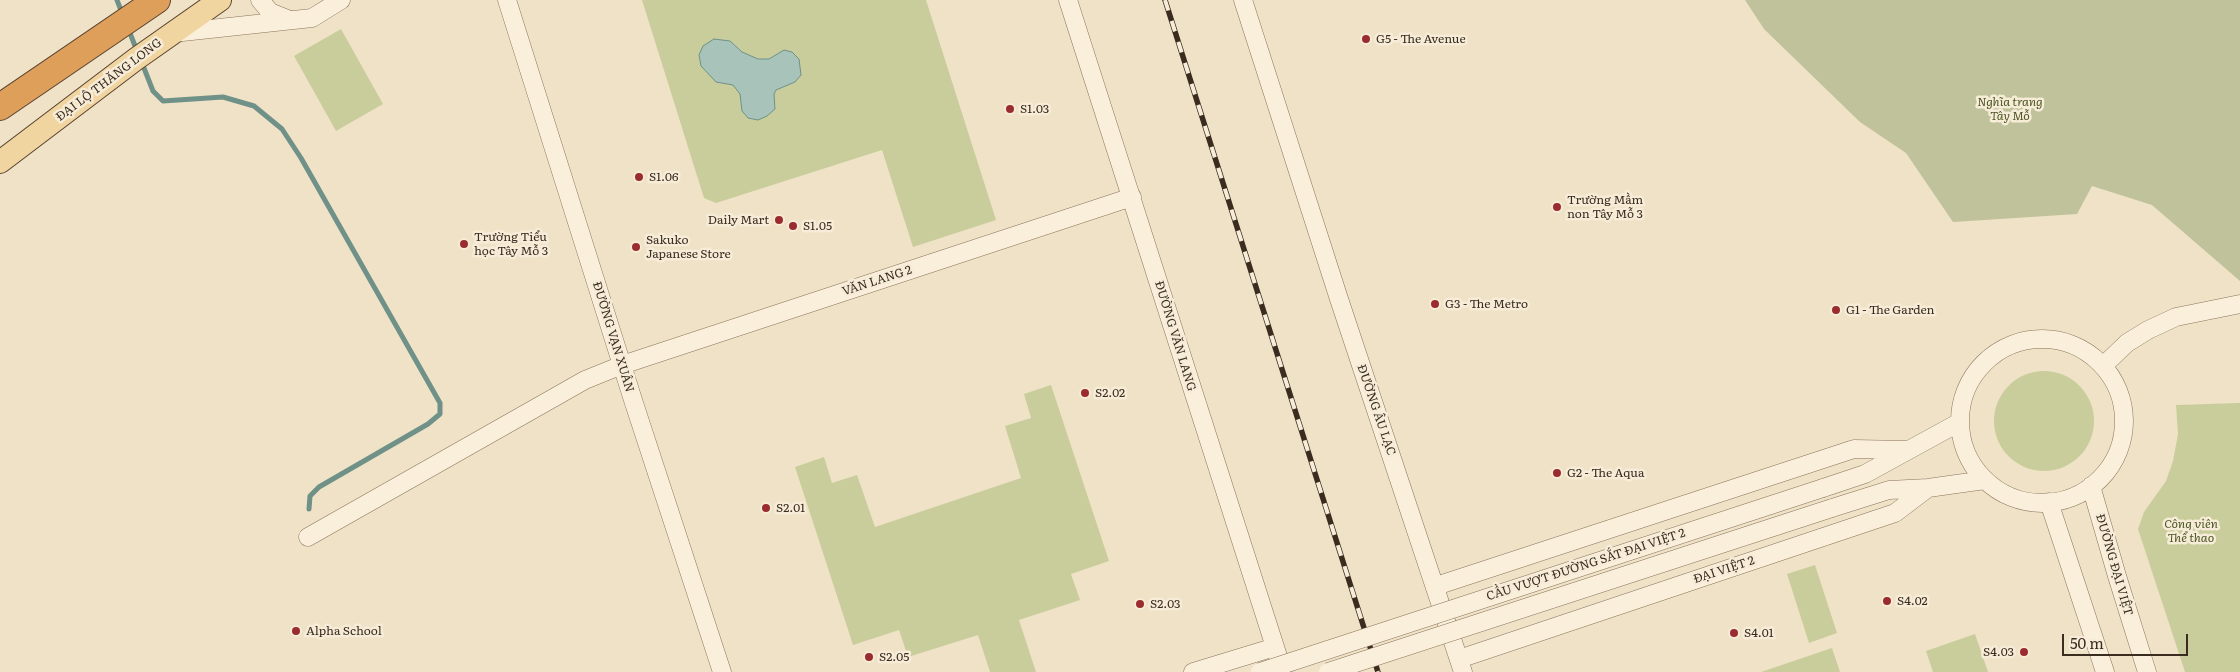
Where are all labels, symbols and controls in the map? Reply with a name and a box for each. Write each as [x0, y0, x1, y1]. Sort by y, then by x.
place label: G5 - The Avenue [1376, 32, 1466, 46]
marker: G5 - The Avenue [1360, 33, 1372, 45]
street label: ĐẠI LỘ THĂNG LONG [53, 36, 165, 124]
park label: Nghĩa trang Tây Mỗ [1977, 95, 2043, 123]
place label: S1.03 [1020, 102, 1049, 116]
marker: S1.03 [1004, 103, 1016, 115]
place label: S1.06 [649, 170, 678, 184]
marker: S1.06 [633, 171, 645, 183]
place label: Trường Mầm non Tây Mỗ 3 [1567, 193, 1643, 221]
marker: Trường Mầm non Tây Mỗ 3 [1551, 201, 1563, 213]
place label: Daily Mart [708, 213, 769, 227]
marker: Daily Mart [773, 214, 785, 226]
place label: S1.05 [803, 219, 832, 233]
marker: S1.05 [787, 220, 799, 232]
place label: Trường Tiểu học Tây Mỗ 3 [474, 230, 548, 258]
place label: Sakuko Japanese Store [646, 233, 731, 261]
marker: Trường Tiểu học Tây Mỗ 3 [458, 238, 470, 250]
marker: Sakuko Japanese Store [630, 241, 642, 253]
street label: VĂN LANG 2 [840, 263, 914, 299]
street label: ĐƯỜNG VĂN LANG [1151, 279, 1199, 393]
street label: ĐƯỜNG VẠN XUÂN [589, 280, 637, 394]
place label: G3 - The Metro [1445, 297, 1528, 311]
marker: G3 - The Metro [1429, 298, 1441, 310]
place label: G1 - The Garden [1846, 303, 1934, 317]
marker: G1 - The Garden [1830, 304, 1842, 316]
street label: ĐƯỜNG ÂU LẠC [1354, 363, 1398, 457]
place label: S2.02 [1095, 386, 1125, 400]
marker: S2.02 [1079, 387, 1091, 399]
place label: G2 - The Aqua [1567, 466, 1644, 480]
marker: G2 - The Aqua [1551, 467, 1563, 479]
place label: S2.01 [776, 501, 805, 515]
marker: S2.01 [760, 502, 772, 514]
street label: ĐƯỜNG ĐẠI VIỆT [2093, 512, 2135, 618]
park label: Công viên Thể thao [2164, 517, 2218, 545]
street label: CẦU VƯỢT ĐƯỜNG SẮT ĐẠI VIỆT 2 [1485, 526, 1687, 604]
street label: ĐẠI VIỆT 2 [1692, 553, 1756, 587]
place label: S4.02 [1897, 594, 1928, 608]
marker: S4.02 [1881, 595, 1893, 607]
place label: S2.03 [1150, 597, 1181, 611]
marker: S2.03 [1134, 598, 1146, 610]
place label: Alpha School [306, 624, 382, 638]
scale bar [2065, 624, 2191, 656]
marker: Alpha School [290, 625, 302, 637]
place label: S4.01 [1744, 626, 1774, 640]
marker: S4.01 [1728, 627, 1740, 639]
text: 50 m [2070, 631, 2104, 654]
place label: S4.03 [1983, 645, 2014, 659]
marker: S4.03 [2018, 646, 2030, 658]
place label: S2.05 [879, 650, 909, 664]
marker: S2.05 [863, 651, 875, 663]

